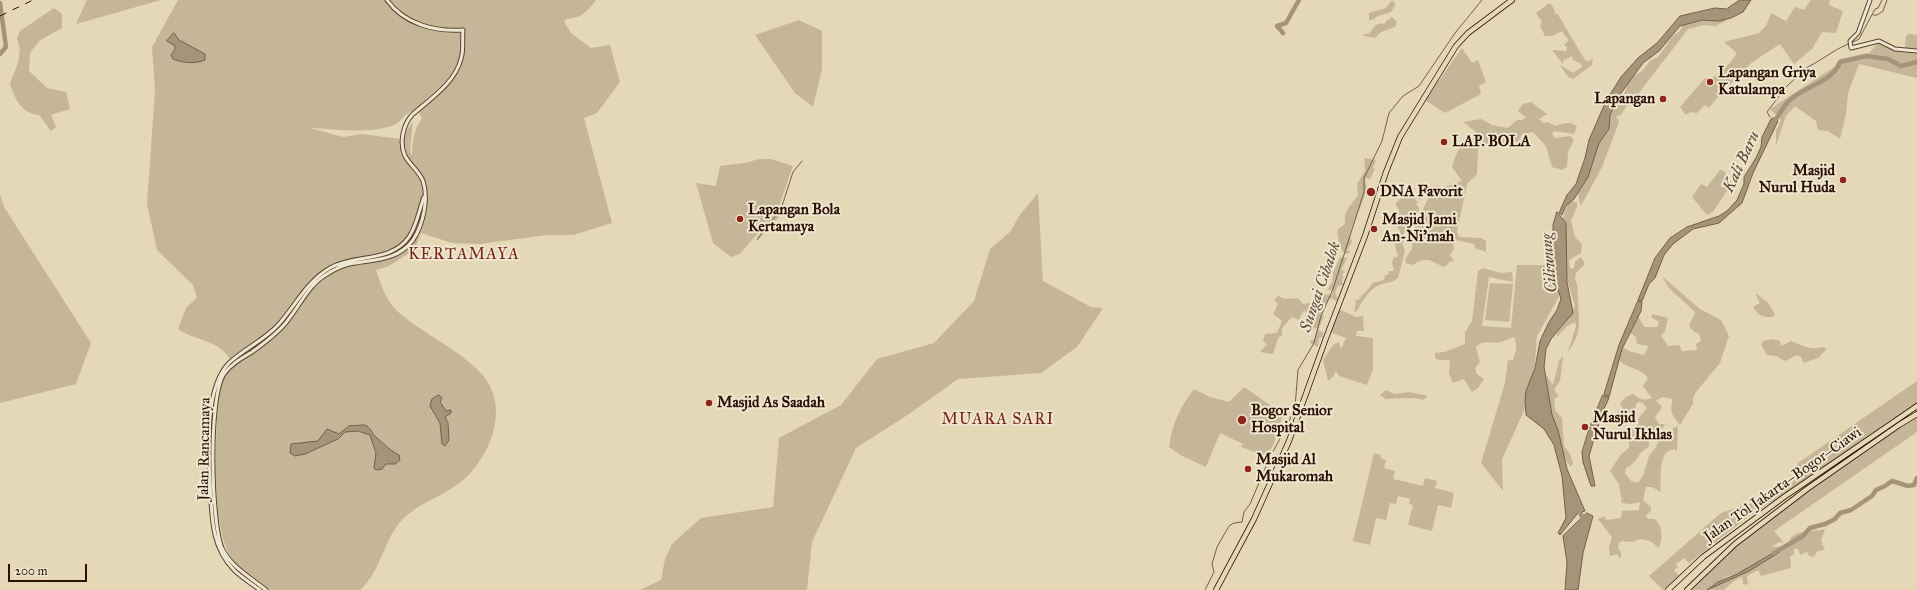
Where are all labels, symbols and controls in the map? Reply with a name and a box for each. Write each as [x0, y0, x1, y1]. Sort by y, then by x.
place label: Lapangan Griya Katulampa [1718, 64, 1816, 99]
marker: Lapangan Griya Katulampa [1705, 77, 1715, 87]
place label: Lapangan [1594, 90, 1655, 108]
marker: Lapangan [1658, 94, 1668, 104]
water label: Kali Baru [1719, 128, 1765, 196]
place label: LAP. BOLA [1452, 133, 1531, 151]
marker: LAP. BOLA [1439, 137, 1449, 147]
place label: Masjid Nurul Huda [1759, 162, 1835, 197]
marker: Masjid Nurul Huda [1838, 175, 1848, 185]
place label: DNA Favorit [1380, 183, 1463, 201]
marker: DNA Favorit [1365, 186, 1377, 198]
place label: Lapangan Bola Kertamaya [748, 201, 840, 236]
place label: Masjid Jami An-Ni'mah [1382, 211, 1457, 246]
marker: Lapangan Bola Kertamaya [735, 214, 745, 224]
marker: Masjid Jami An-Ni'mah [1369, 224, 1379, 234]
water label: Ciliwung [1538, 233, 1562, 293]
water label: Sungai Cibalok [1297, 239, 1345, 335]
district label: KERTAMAYA [408, 245, 520, 265]
place label: Masjid As Saadah [717, 394, 825, 412]
street label: Jalan Rancamaya [195, 397, 215, 501]
marker: Masjid As Saadah [704, 398, 714, 408]
place label: Bogor Senior Hospital [1251, 402, 1332, 437]
place label: Masjid Nurul Ikhlas [1593, 409, 1672, 444]
district label: MUARA SARI [942, 410, 1054, 430]
marker: Bogor Senior Hospital [1236, 414, 1248, 426]
marker: Masjid Nurul Ikhlas [1580, 422, 1590, 432]
street label: Jalan Tol Jakarta–Bogor–Ciawi [1701, 424, 1865, 546]
place label: Masjid Al Mukaromah [1256, 451, 1333, 486]
marker: Masjid Al Mukaromah [1243, 464, 1253, 474]
scale bar [10, 556, 89, 582]
text: 200 m [15, 564, 48, 578]

